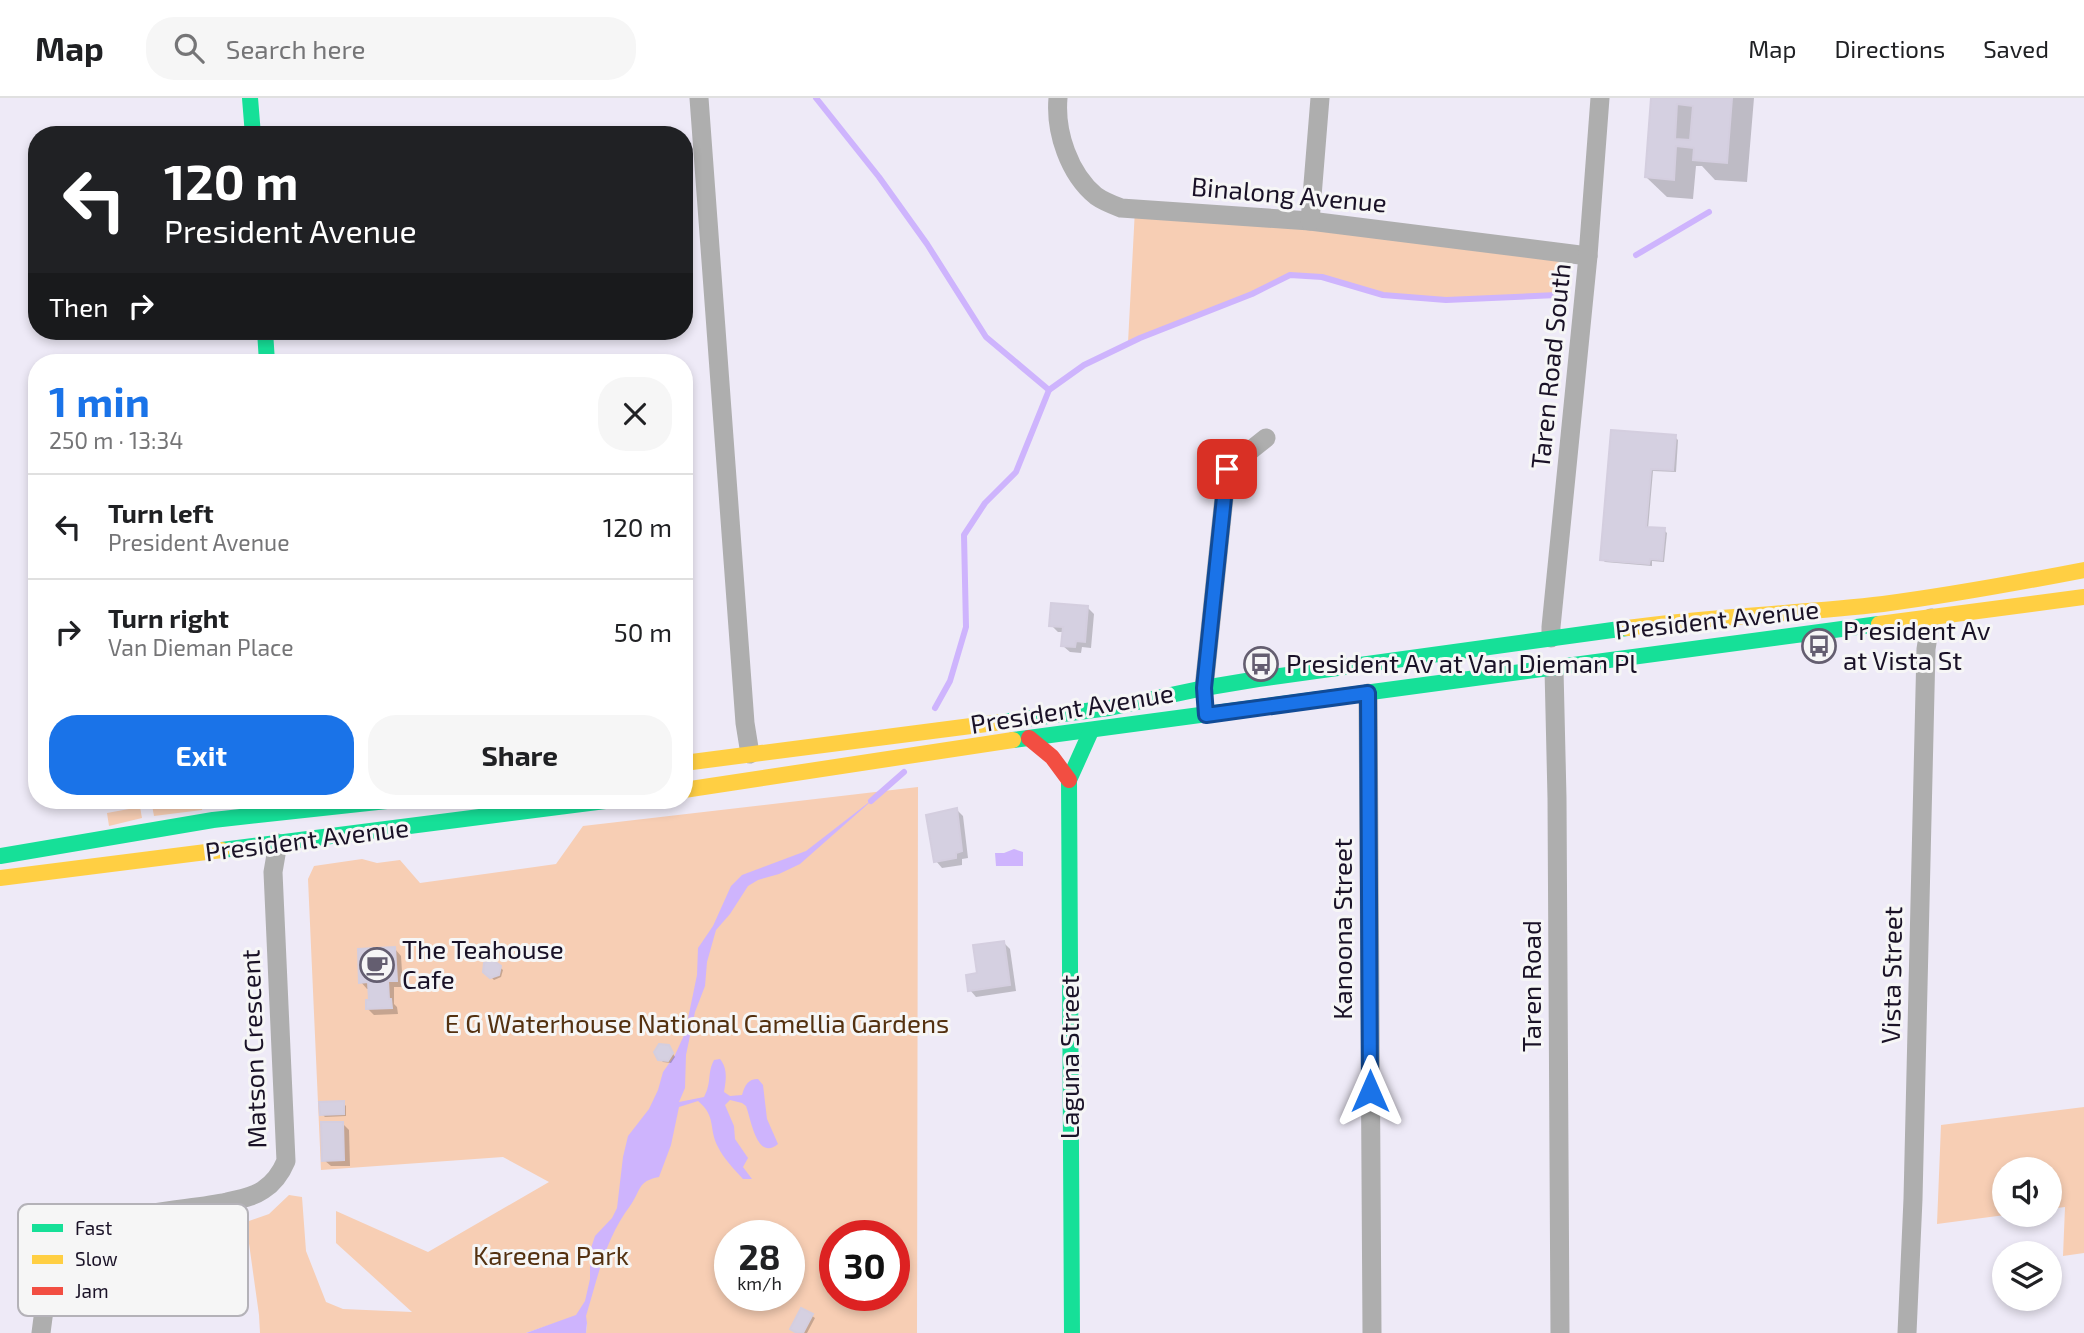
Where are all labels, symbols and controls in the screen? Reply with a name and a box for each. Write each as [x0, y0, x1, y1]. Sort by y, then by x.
search box [146, 17, 636, 80]
text: Map [35, 28, 104, 68]
icon: search [170, 29, 208, 67]
text: Search here [226, 33, 365, 64]
text: Map [1748, 34, 1796, 63]
text: Directions [1834, 34, 1945, 63]
text: Saved [1983, 34, 2049, 63]
text: 120 m [164, 151, 298, 210]
icon: left [49, 154, 140, 245]
street label: Binalong Avenue [1190, 170, 1388, 218]
text: President Avenue [164, 211, 417, 249]
street label: Taren Road South [1523, 261, 1576, 470]
icon: right [122, 287, 160, 325]
text: Then [49, 291, 108, 322]
text: 1 min [49, 375, 150, 425]
button: close [598, 377, 672, 451]
text: 250 m · 13:34 [49, 426, 183, 454]
pin [1197, 439, 1257, 499]
icon: arrive [1208, 450, 1246, 488]
text: Turn left [108, 497, 214, 528]
icon: left [49, 508, 87, 546]
text: 120 m [603, 511, 672, 542]
text: President Avenue [108, 528, 290, 556]
street label: President Avenue [1613, 592, 1821, 645]
text: Turn right [108, 602, 229, 633]
icon: right [49, 613, 87, 651]
place label: President Av at Vista St [1843, 614, 1991, 675]
text: 50 m [614, 616, 672, 647]
bus stop icon: President Av at Vista St [1800, 627, 1838, 665]
text: Van Dieman Place [108, 633, 294, 661]
bus stop icon: President Av at Van Dieman Pl [1242, 645, 1280, 683]
place label: President Av at Van Dieman Pl [1286, 647, 1637, 678]
street label: President Avenue [968, 676, 1176, 739]
button: Exit [49, 715, 354, 795]
button: Share [368, 715, 672, 795]
street label: President Avenue [203, 811, 411, 866]
street label: Kanoona Street [1326, 838, 1357, 1020]
street label: Vista Street [1874, 906, 1907, 1044]
street label: Taren Road [1515, 920, 1546, 1052]
place label: The Teahouse Cafe [402, 933, 564, 994]
cafe icon: The Teahouse Cafe [358, 946, 396, 984]
street label: Matson Crescent [234, 949, 271, 1149]
street label: Laguna Street [1053, 975, 1084, 1139]
park label: E G Waterhouse National Camellia Gardens [445, 1007, 949, 1038]
position arrow [1333, 1054, 1407, 1128]
map controls [1992, 1157, 2062, 1311]
button: sound [1992, 1157, 2062, 1227]
legend [18, 1204, 248, 1316]
text: Fast [75, 1216, 112, 1239]
speed limit sign: 30 [819, 1220, 910, 1311]
text: 28 [738, 1235, 781, 1277]
park label: Kareena Park [473, 1239, 629, 1270]
button: layers [1992, 1241, 2062, 1311]
text: Slow [75, 1247, 118, 1270]
text: km/h [737, 1272, 782, 1294]
text: Jam [75, 1279, 109, 1302]

